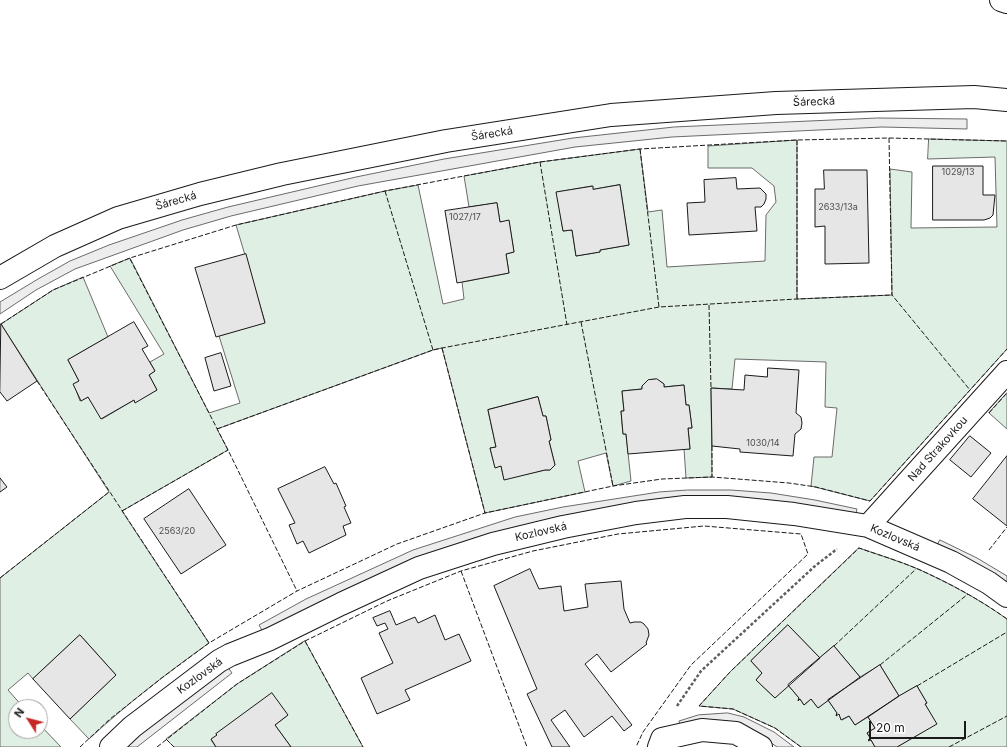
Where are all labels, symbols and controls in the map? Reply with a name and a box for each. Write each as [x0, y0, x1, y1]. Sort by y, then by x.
street label: Šárecká [793, 95, 835, 109]
street label: Šárecká [470, 124, 514, 144]
house number: 1029/13 [942, 167, 974, 177]
street label: Šárecká [154, 189, 198, 213]
house number: 2633/13a [818, 202, 858, 212]
house number: 1027/17 [449, 212, 481, 222]
street label: Nad Strakovkou [905, 414, 971, 484]
house number: 1030/14 [746, 438, 780, 448]
street label: Kozlovská [514, 520, 568, 544]
street label: Kozlovská [868, 522, 922, 554]
house number: 2563/20 [159, 526, 195, 536]
street label: Kozlovská [175, 655, 225, 697]
north arrow [8, 699, 48, 739]
text: N [11, 705, 27, 720]
scale bar [871, 713, 968, 739]
text: 20 m [876, 720, 905, 735]

